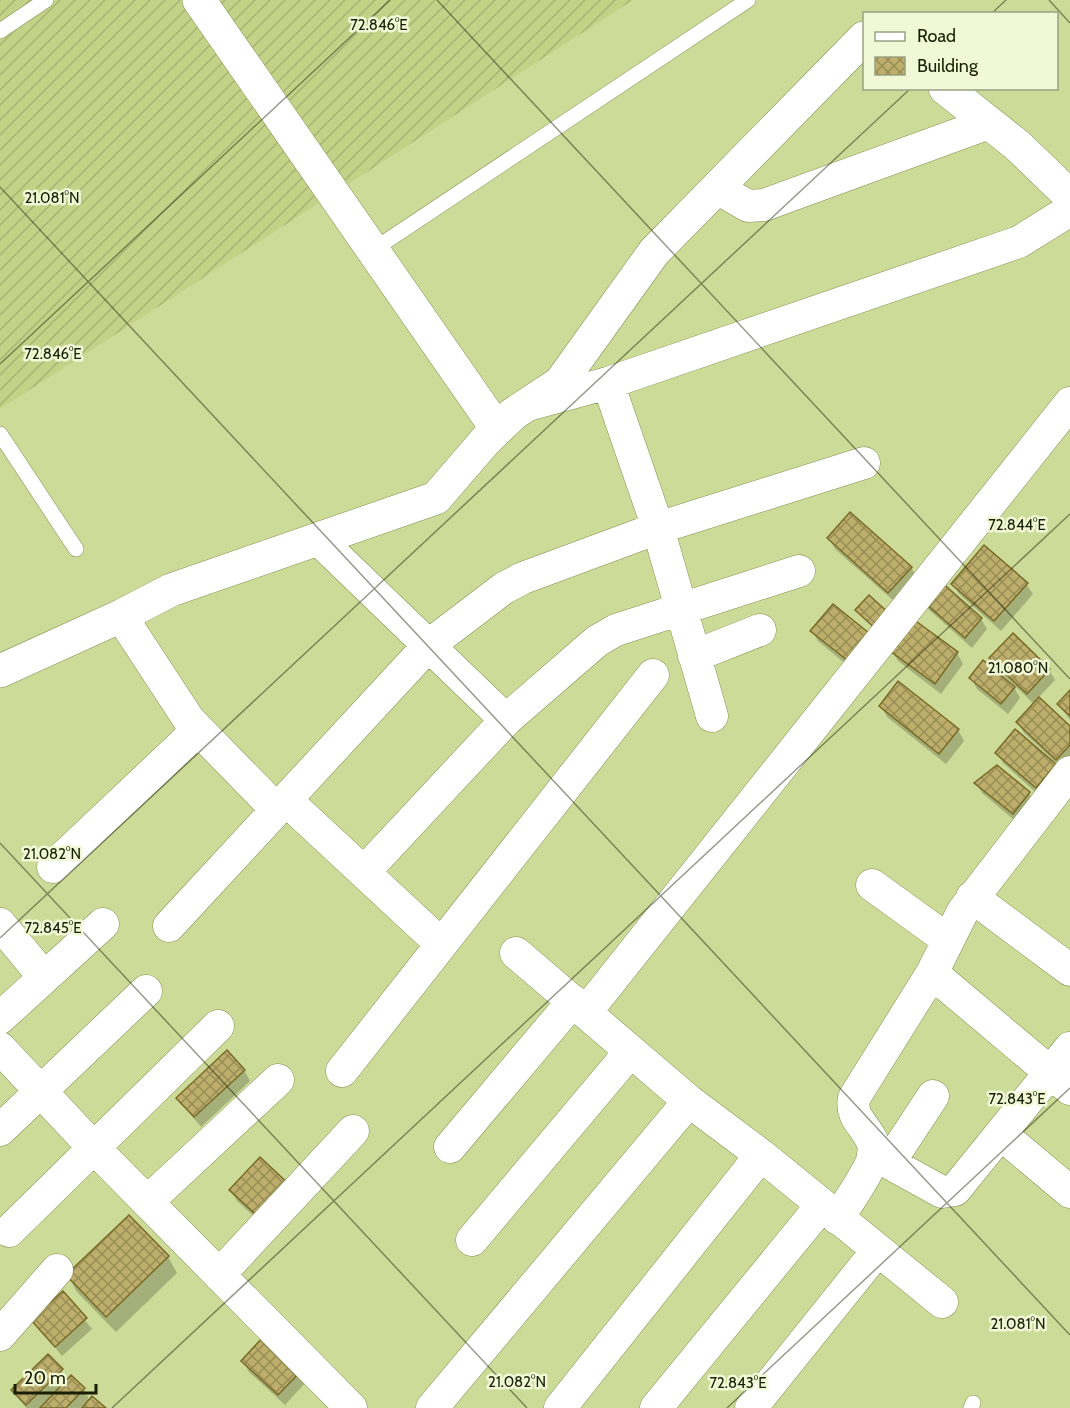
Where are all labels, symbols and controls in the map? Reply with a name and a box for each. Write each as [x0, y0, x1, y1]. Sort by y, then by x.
legend [863, 12, 1058, 90]
text: 72.846°E [350, 16, 408, 34]
text: Road [917, 25, 956, 47]
text: Building [917, 55, 979, 77]
text: 21.081°N [25, 189, 80, 207]
text: 72.846°E [24, 345, 82, 363]
text: 72.844°E [988, 516, 1046, 534]
text: 21.080°N [988, 659, 1048, 677]
text: 21.082°N [23, 845, 81, 863]
text: 72.845°E [24, 919, 82, 937]
text: 72.843°E [988, 1090, 1046, 1108]
text: 21.081°N [991, 1315, 1046, 1333]
scale bar [15, 1357, 96, 1395]
text: 20 m [24, 1367, 66, 1389]
text: 21.082°N [488, 1373, 546, 1391]
text: 72.843°E [709, 1374, 767, 1392]

